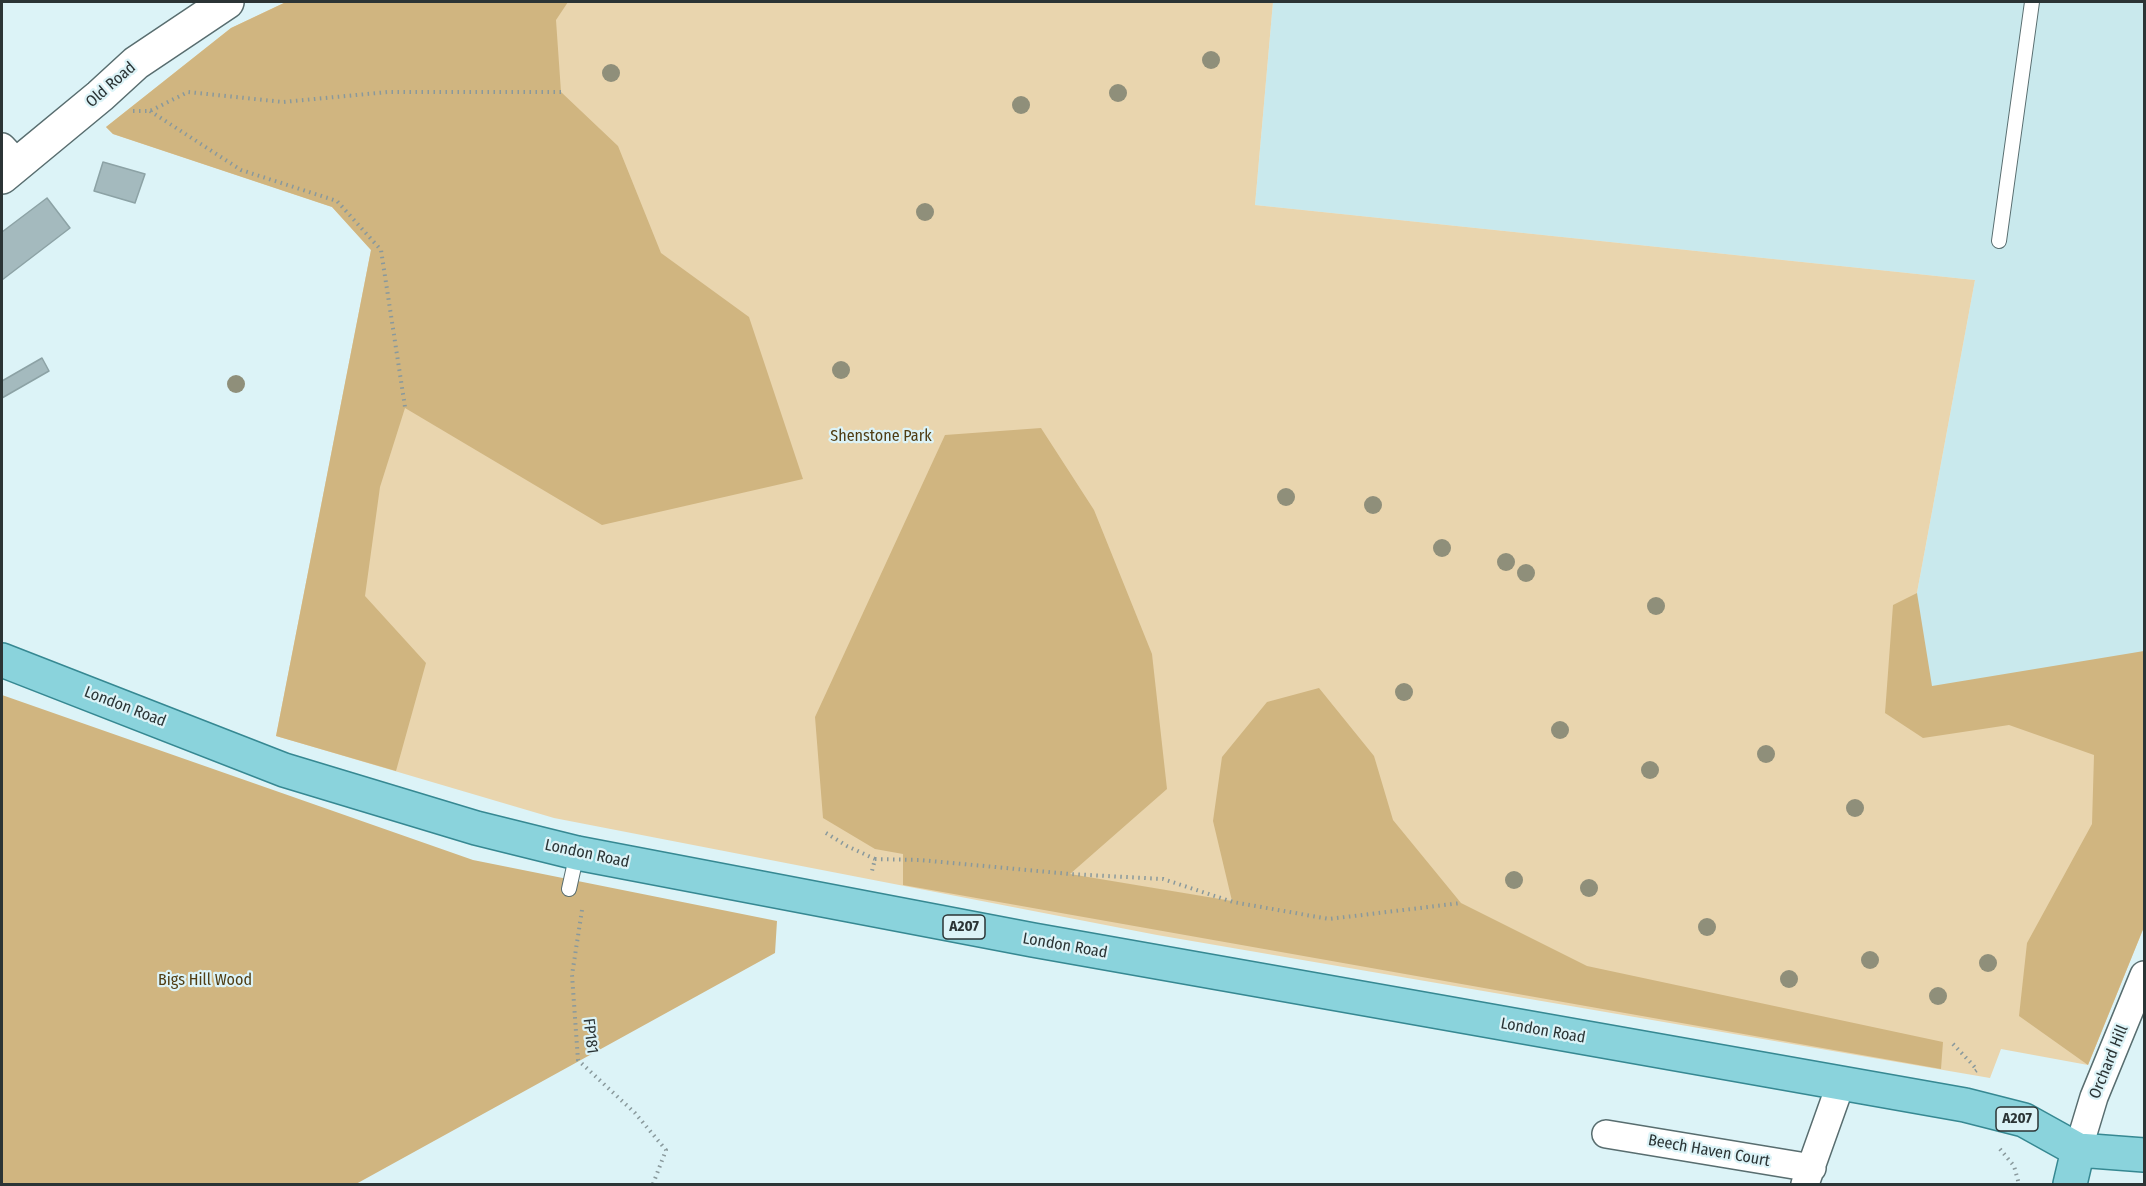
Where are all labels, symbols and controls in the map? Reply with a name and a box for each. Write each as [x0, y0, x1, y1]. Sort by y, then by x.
street label: Old Road [82, 58, 140, 112]
park label: Shenstone Park [830, 427, 932, 447]
street label: London Road [81, 683, 169, 731]
street label: London Road [543, 836, 631, 872]
road number: A207 [943, 915, 985, 939]
street label: London Road [1021, 929, 1109, 963]
park label: Bigs Hill Wood [158, 971, 252, 991]
street label: London Road [1499, 1014, 1587, 1048]
street label: FP181 [578, 1017, 602, 1055]
street label: Orchard Hill [2085, 1022, 2133, 1102]
road number: A207 [1996, 1107, 2038, 1131]
street label: Beech Haven Court [1647, 1131, 1771, 1171]

